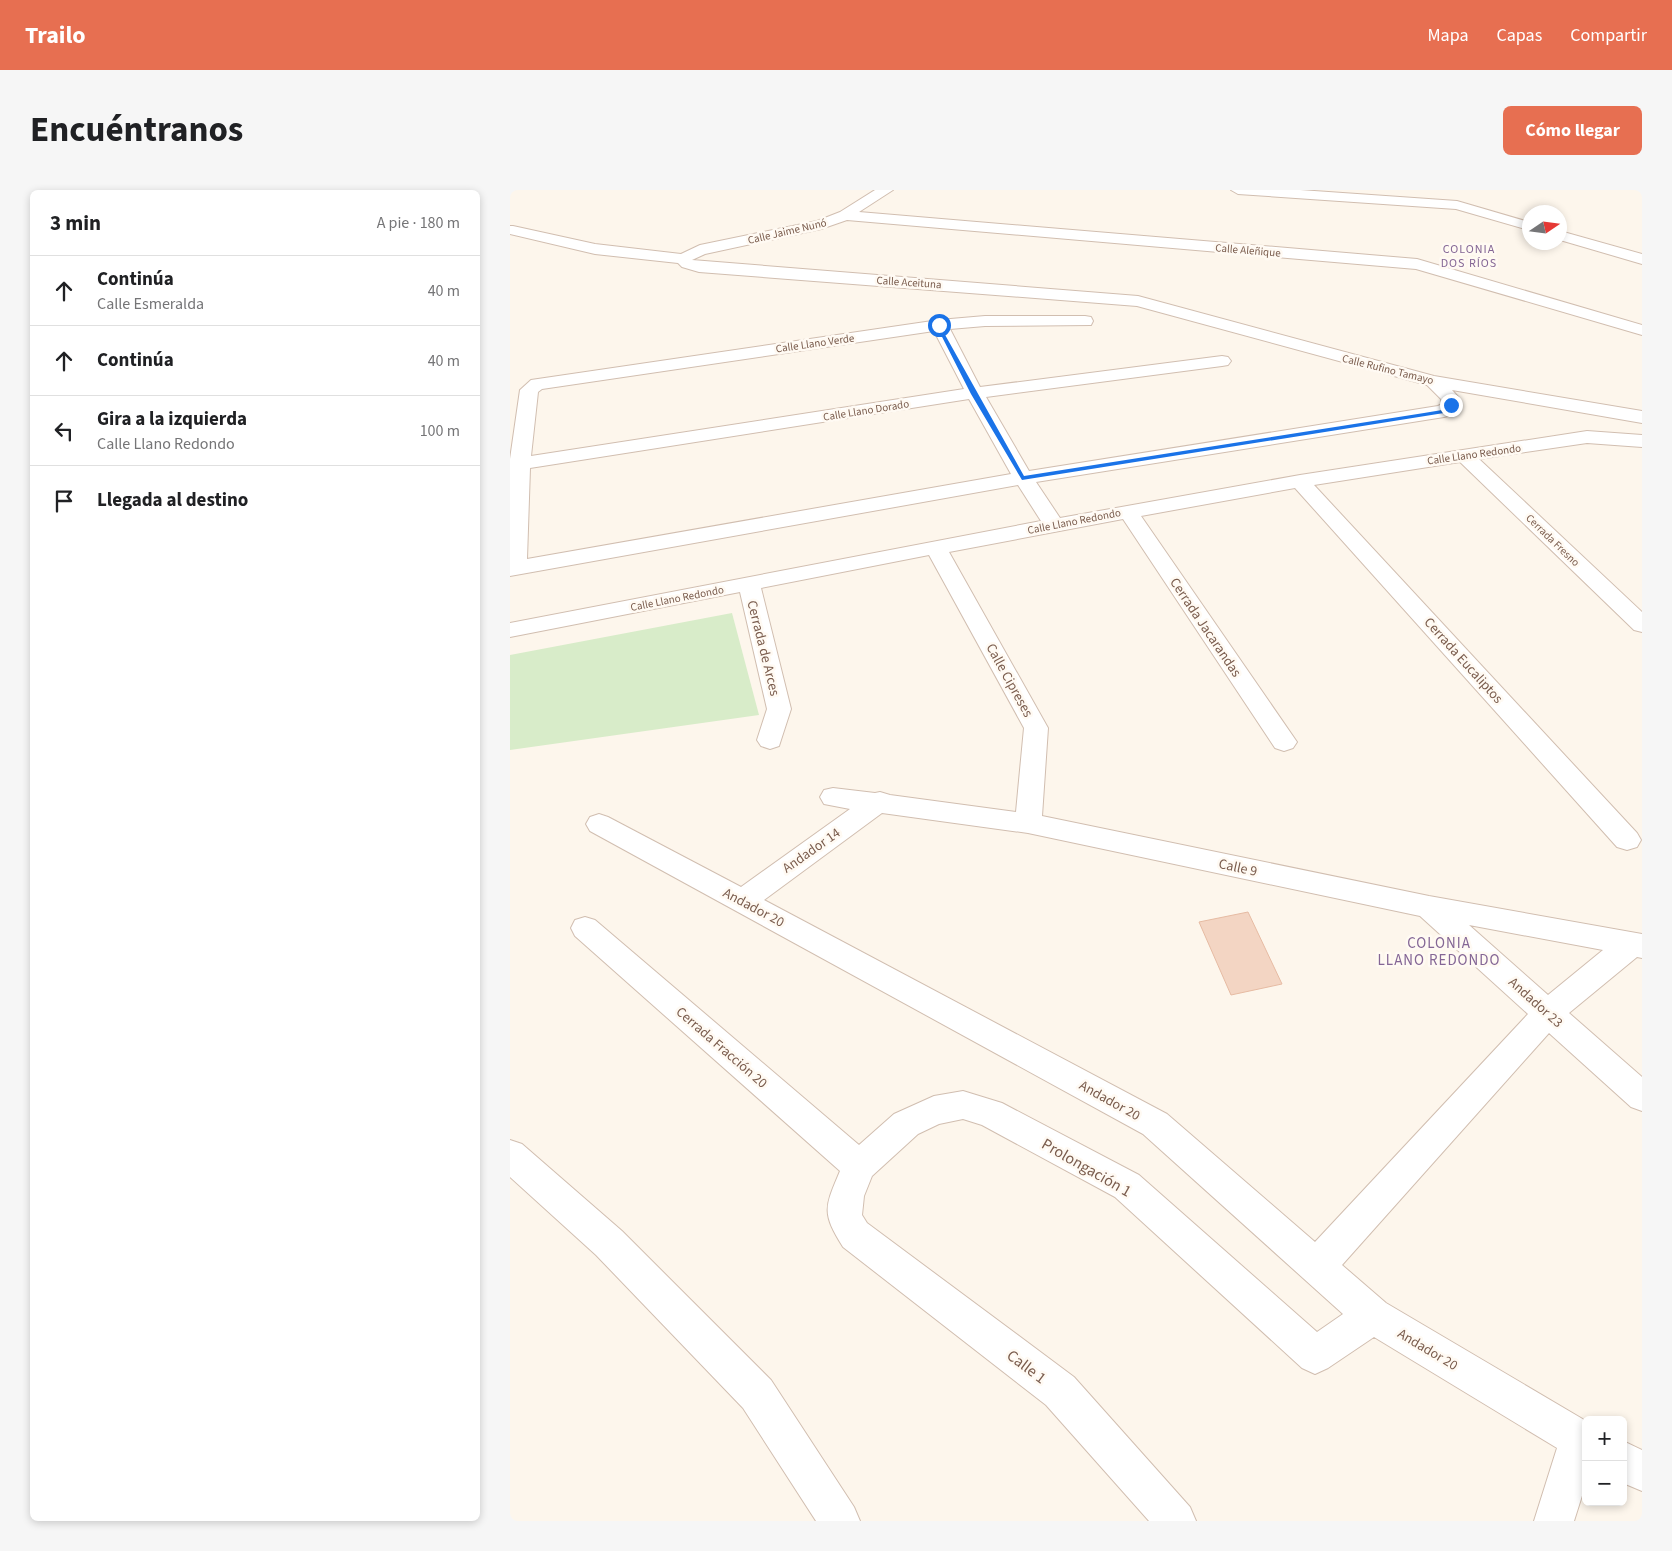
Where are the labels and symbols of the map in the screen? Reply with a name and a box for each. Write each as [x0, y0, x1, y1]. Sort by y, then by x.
north arrow [1522, 205, 1567, 250]
street label: Calle Jaime Nunó [746, 215, 828, 248]
street label: Calle Aleñique [1215, 240, 1282, 261]
district label: COLONIA DOS RÍOS [1441, 241, 1497, 272]
street label: Calle Aceituna [876, 273, 942, 292]
route start [928, 314, 951, 337]
street label: Calle Llano Verde [775, 330, 856, 356]
street label: Calle Rufino Tamayo [1341, 351, 1435, 388]
route end [1440, 394, 1463, 417]
street label: Calle Llano Dorado [822, 396, 910, 425]
street label: Calle Llano Redondo [1426, 440, 1522, 469]
street label: Calle Llano Redondo [1026, 505, 1122, 538]
street label: Cerrada Fresno [1522, 511, 1583, 570]
street label: Cerrada Jacarandas [1164, 574, 1246, 681]
street label: Calle Llano Redondo [629, 582, 725, 615]
street label: Cerrada de Arces [742, 598, 785, 698]
street label: Cerrada Eucaliptos [1419, 613, 1508, 708]
street label: Calle Cipreses [981, 640, 1038, 721]
street label: Andador 14 [778, 823, 845, 878]
street label: Calle 9 [1217, 854, 1259, 882]
street label: Andador 20 [719, 883, 788, 932]
district label: COLONIA LLANO REDONDO [1378, 933, 1500, 971]
street label: Andador 23 [1504, 973, 1567, 1033]
street label: Cerrada Fracción 20 [671, 1002, 771, 1093]
street label: Andador 20 [1075, 1076, 1144, 1126]
street label: Prolongación 1 [1038, 1133, 1135, 1202]
street label: Andador 20 [1394, 1324, 1461, 1376]
street label: Calle 1 [1002, 1345, 1051, 1389]

